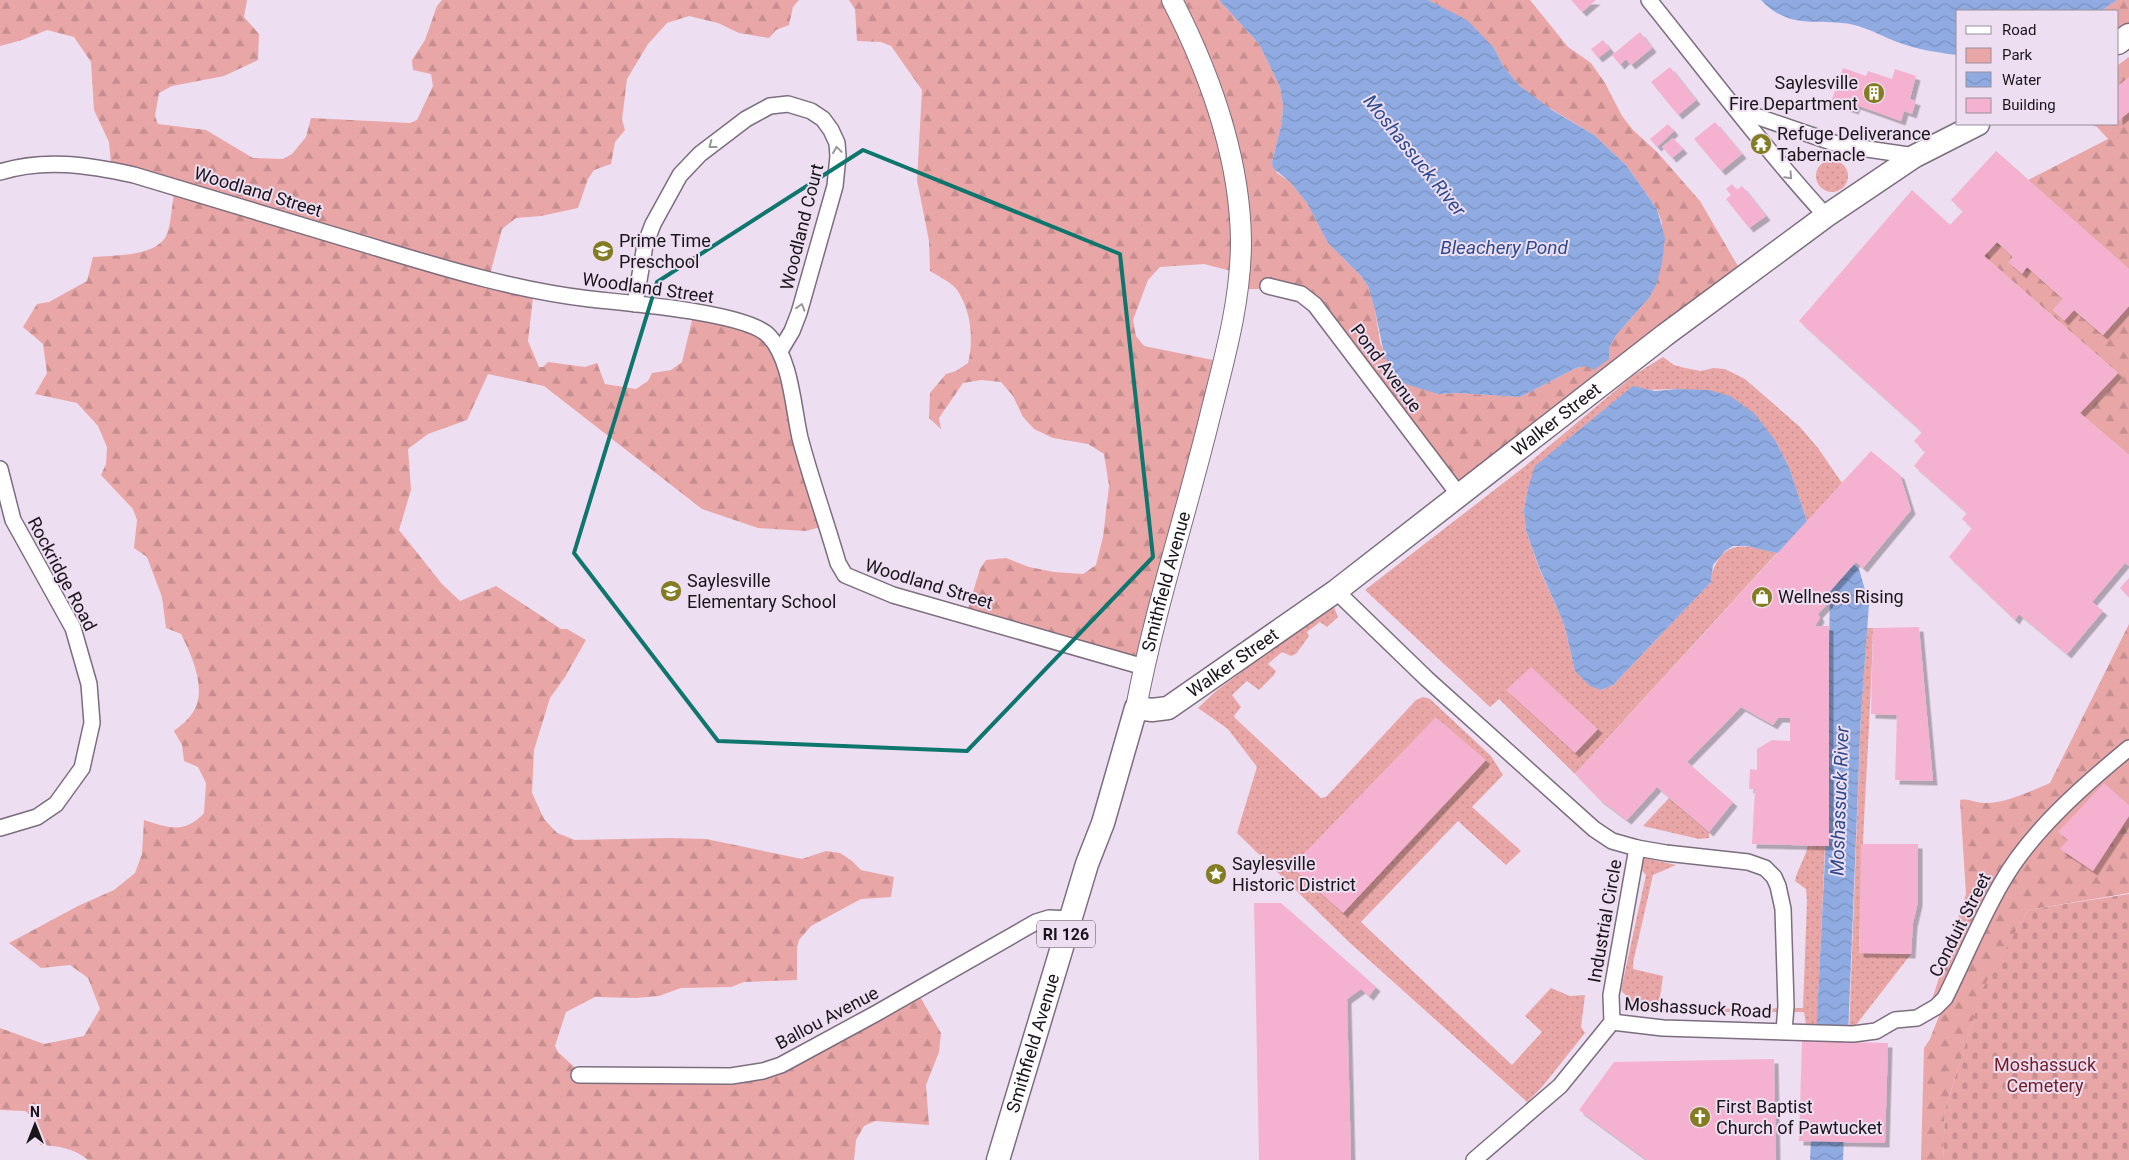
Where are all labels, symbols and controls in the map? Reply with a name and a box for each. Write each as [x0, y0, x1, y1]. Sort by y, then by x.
legend [1956, 10, 2119, 125]
text: Road [2002, 21, 2036, 39]
text: Park [2002, 46, 2033, 64]
text: Water [2002, 71, 2041, 89]
place label: Saylesville Fire Department [1729, 72, 1858, 114]
building icon: Saylesville Fire Department [1862, 81, 1886, 105]
water label: Moshassuck River [1359, 90, 1471, 221]
text: Building [2002, 96, 2056, 114]
place label: Refuge Deliverance Tabernacle [1777, 123, 1931, 165]
temple icon: Refuge Deliverance Tabernacle [1749, 132, 1773, 156]
one-way arrow [709, 140, 718, 148]
one-way arrow [832, 146, 843, 154]
street label: Woodland Court [776, 161, 827, 292]
street label: Woodland Street [192, 162, 325, 221]
one-way arrow [1783, 170, 1792, 179]
place label: Prime Time Preschool [619, 230, 711, 272]
water label: Bleachery Pond [1440, 236, 1568, 259]
school or university icon: Prime Time Preschool [591, 239, 615, 263]
street label: Woodland Street [581, 268, 715, 307]
one-way arrow [795, 304, 805, 312]
street label: Pond Avenue [1346, 319, 1426, 416]
street label: Walker Street [1508, 378, 1605, 460]
street label: Smithfield Avenue [1137, 509, 1194, 654]
street label: Rockridge Road [24, 513, 101, 634]
street label: Woodland Street [863, 554, 996, 613]
place label: Saylesville Elementary School [687, 570, 836, 612]
school or university icon: Saylesville Elementary School [659, 579, 683, 603]
shop icon: Wellness Rising [1750, 585, 1774, 609]
place label: Wellness Rising [1778, 586, 1904, 607]
street label: Walker Street [1183, 623, 1282, 701]
water label: Moshassuck River [1825, 725, 1854, 876]
place label: Saylesville Historic District [1232, 853, 1356, 895]
street label: Industrial Circle [1583, 858, 1626, 984]
place icon: Saylesville Historic District [1204, 862, 1228, 886]
street label: Conduit Street [1924, 869, 1995, 980]
road number: RI 126 [1037, 921, 1095, 948]
street label: Smithfield Avenue [1002, 971, 1063, 1115]
street label: Ballou Avenue [772, 982, 882, 1053]
street label: Moshassuck Road [1624, 993, 1772, 1022]
park label: Moshassuck Cemetery [1994, 1054, 2097, 1096]
place label: First Baptist Church of Pawtucket [1716, 1096, 1883, 1138]
north arrow [10, 1100, 60, 1150]
text: N [30, 1104, 40, 1120]
church icon: First Baptist Church of Pawtucket [1688, 1105, 1712, 1129]

